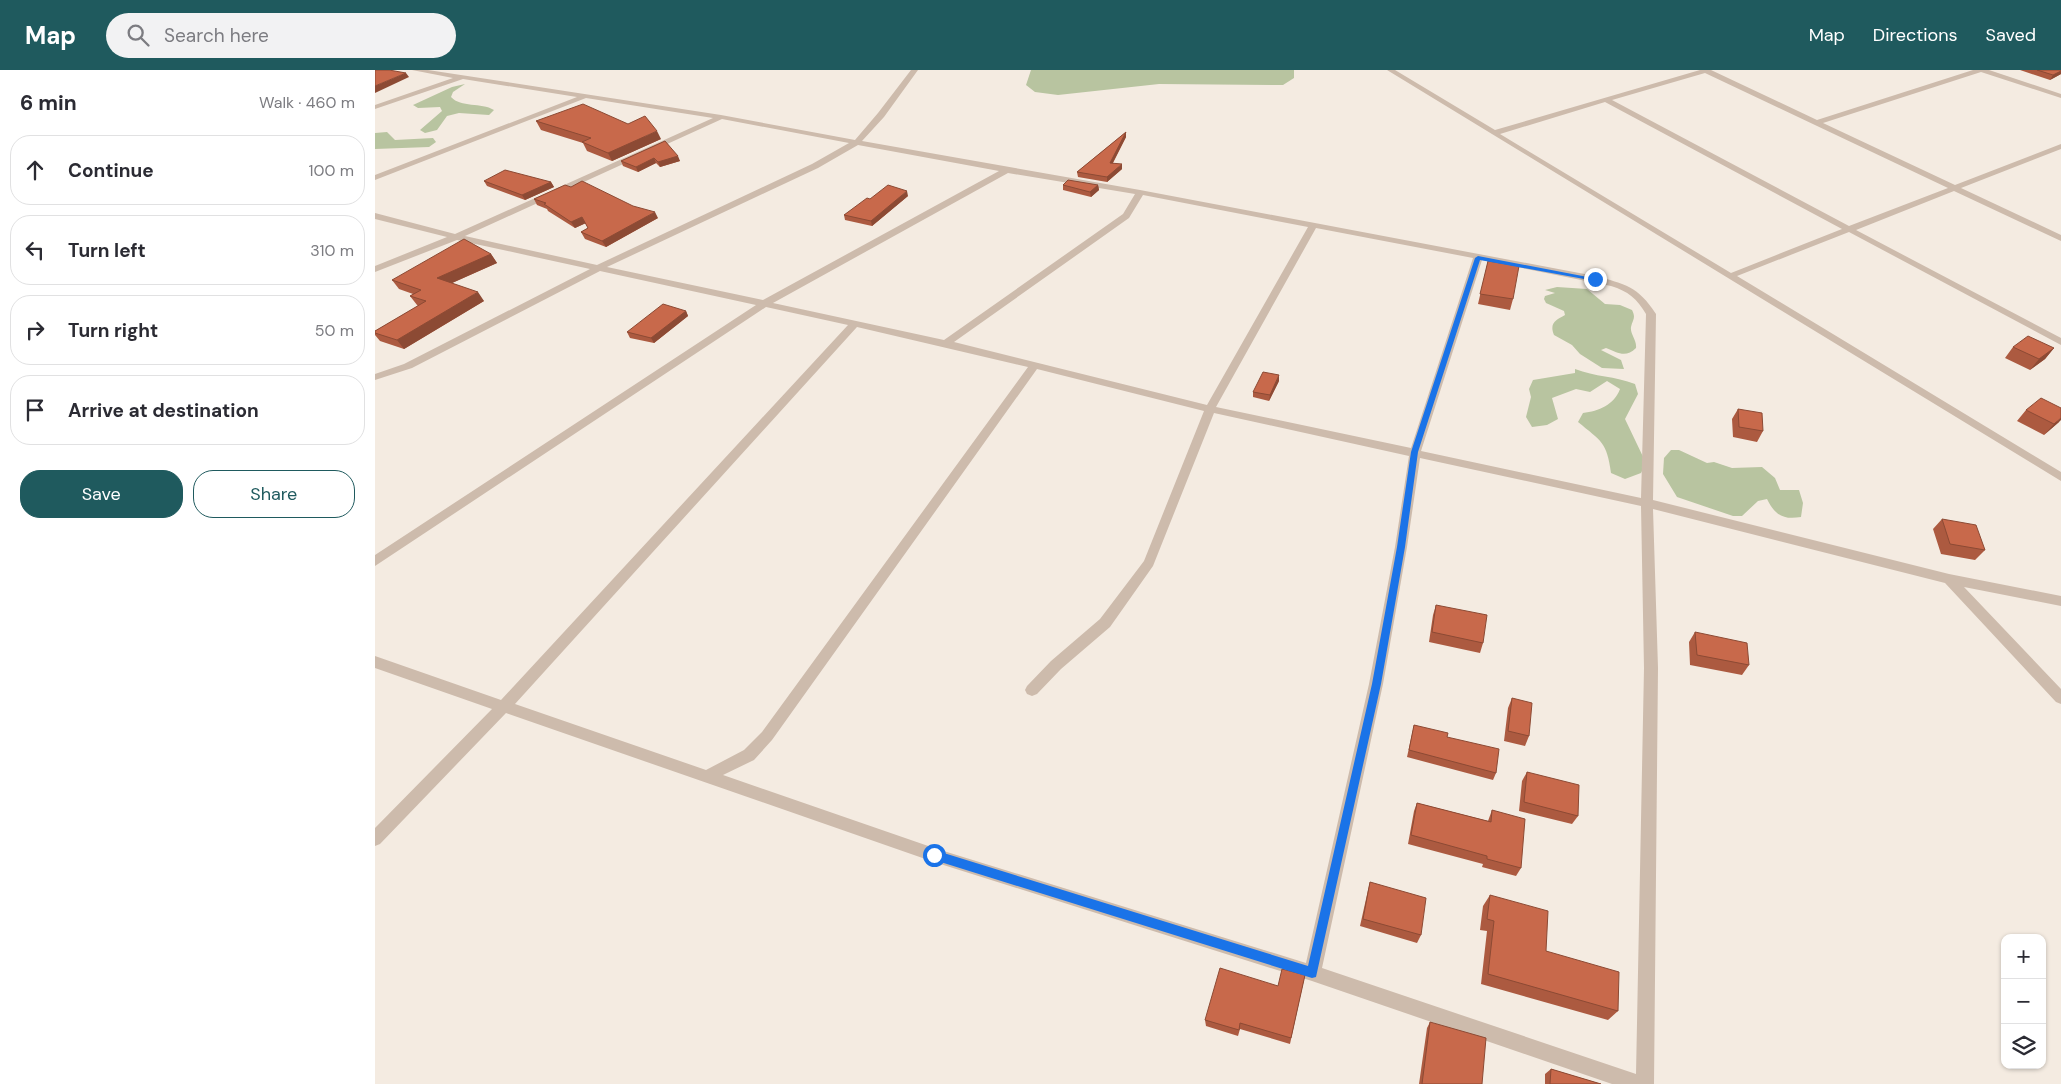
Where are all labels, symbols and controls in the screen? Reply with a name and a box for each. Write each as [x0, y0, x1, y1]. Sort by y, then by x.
search box [106, 13, 456, 58]
text: Map [25, 20, 76, 51]
icon: search [124, 21, 152, 49]
text: Search here [164, 23, 269, 48]
text: Map [1809, 23, 1845, 47]
text: Directions [1873, 23, 1958, 47]
text: Saved [1986, 23, 2036, 47]
text: 6 min [20, 89, 77, 117]
text: Walk · 460 m [259, 92, 355, 113]
icon: ahead [21, 156, 49, 184]
text: Continue [68, 158, 154, 183]
text: 100 m [309, 160, 354, 181]
icon: left [21, 236, 49, 264]
text: Turn left [68, 238, 146, 263]
text: 310 m [310, 240, 354, 261]
route end [1584, 268, 1607, 291]
icon: right [21, 316, 49, 344]
text: Turn right [68, 318, 158, 343]
text: 50 m [315, 320, 354, 341]
icon: arrive [21, 396, 49, 424]
text: Arrive at destination [68, 398, 259, 423]
button: Save [20, 470, 183, 518]
button: Share [193, 470, 355, 518]
route start [923, 844, 946, 867]
map controls [2001, 934, 2046, 1069]
button: + [2001, 934, 2046, 979]
button: − [2001, 979, 2046, 1024]
button: layers [2001, 1024, 2046, 1069]

